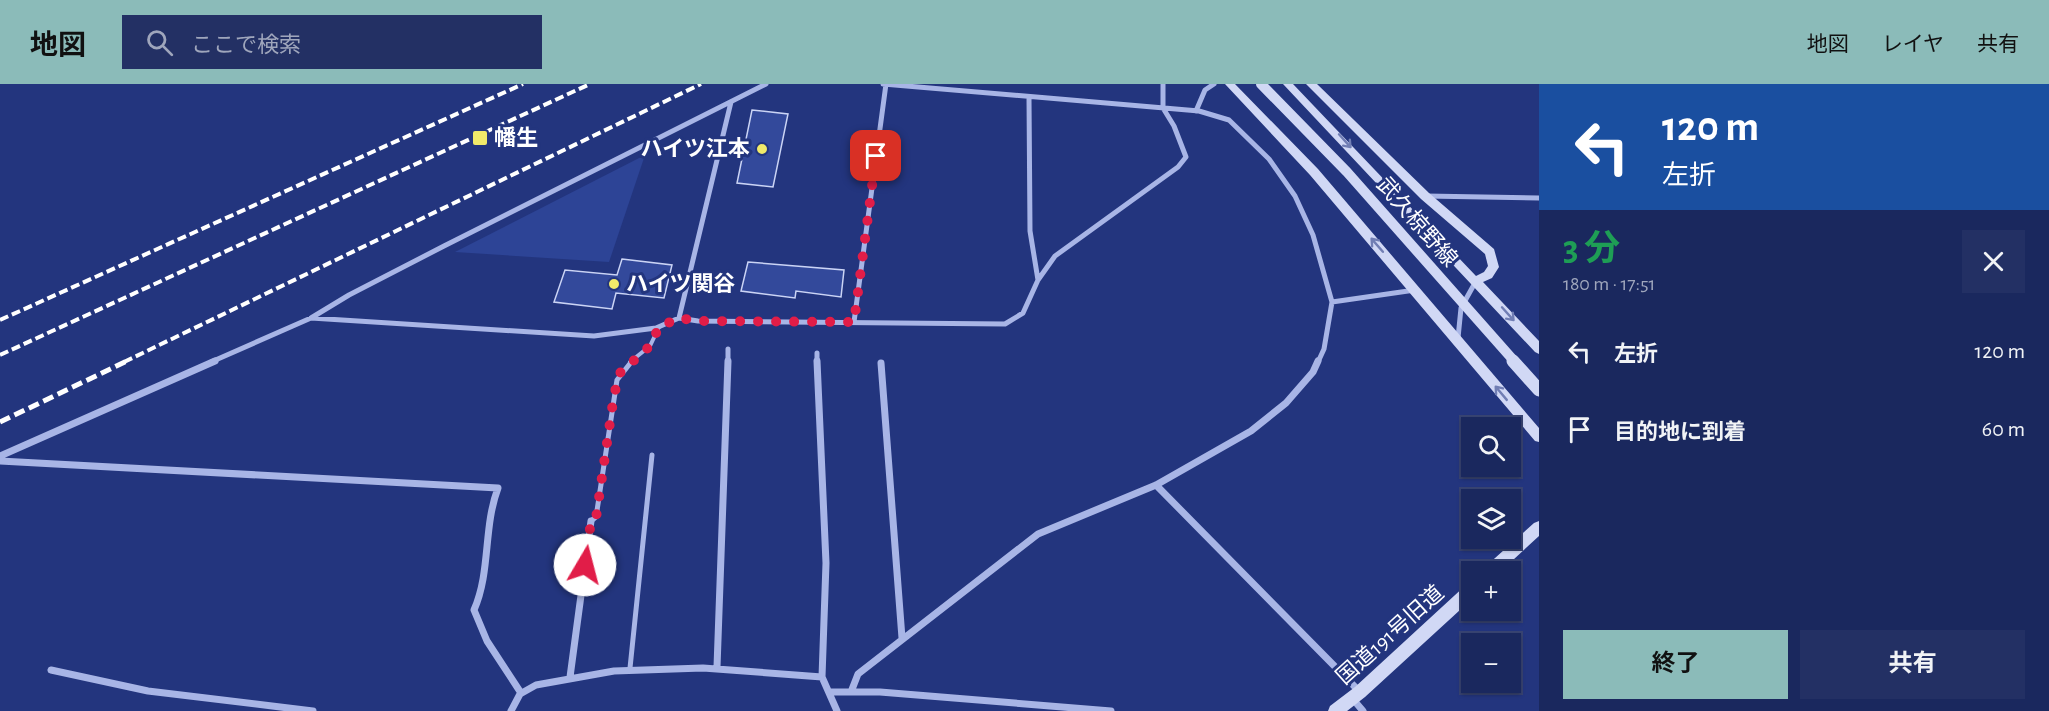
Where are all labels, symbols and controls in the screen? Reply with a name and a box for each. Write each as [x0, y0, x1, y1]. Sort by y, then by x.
search box [122, 15, 542, 69]
icon: search [143, 26, 176, 59]
text: 地図 [30, 32, 86, 60]
text: ここで検索 [191, 34, 301, 56]
text: 地図 [1807, 34, 1849, 55]
text: レイヤ [1882, 34, 1944, 55]
text: 共有 [1977, 34, 2019, 55]
text: 120 m [1662, 106, 1759, 148]
icon: left [1563, 108, 1641, 186]
place label: 幡生 [494, 126, 538, 149]
marker: 幡生 [471, 129, 489, 147]
pin [850, 130, 901, 181]
one-way arrow [1337, 133, 1352, 148]
place label: ハイツ江本 [640, 137, 750, 160]
icon: arrive [859, 139, 892, 172]
marker: ハイツ江本 [755, 142, 769, 156]
text: 左折 [1662, 162, 1716, 189]
street label: 武久椋野線 [1373, 173, 1462, 271]
button: close [1962, 230, 2025, 293]
text: 3 分 [1563, 231, 1620, 267]
one-way arrow [1370, 237, 1383, 253]
place label: ハイツ関谷 [626, 272, 736, 295]
text: 180 m · 17:51 [1563, 274, 1655, 294]
marker: ハイツ関谷 [607, 277, 621, 291]
one-way arrow [1501, 306, 1515, 321]
icon: left [1563, 335, 1596, 368]
text: 120 m [1975, 340, 2025, 362]
text: 左折 [1614, 343, 1658, 365]
one-way arrow [1495, 385, 1508, 401]
icon: arrive [1563, 413, 1596, 446]
map controls [1461, 417, 1521, 693]
button: search [1461, 417, 1521, 477]
text: 60 m [1982, 418, 2025, 440]
text: 目的地に到着 [1614, 421, 1746, 443]
button: layers [1461, 489, 1521, 549]
position arrow [553, 533, 617, 597]
button: + [1461, 561, 1521, 621]
street label: 国道191号旧道 [1332, 581, 1448, 689]
button: 終了 [1563, 630, 1788, 699]
button: 共有 [1800, 630, 2025, 699]
button: − [1461, 633, 1521, 693]

